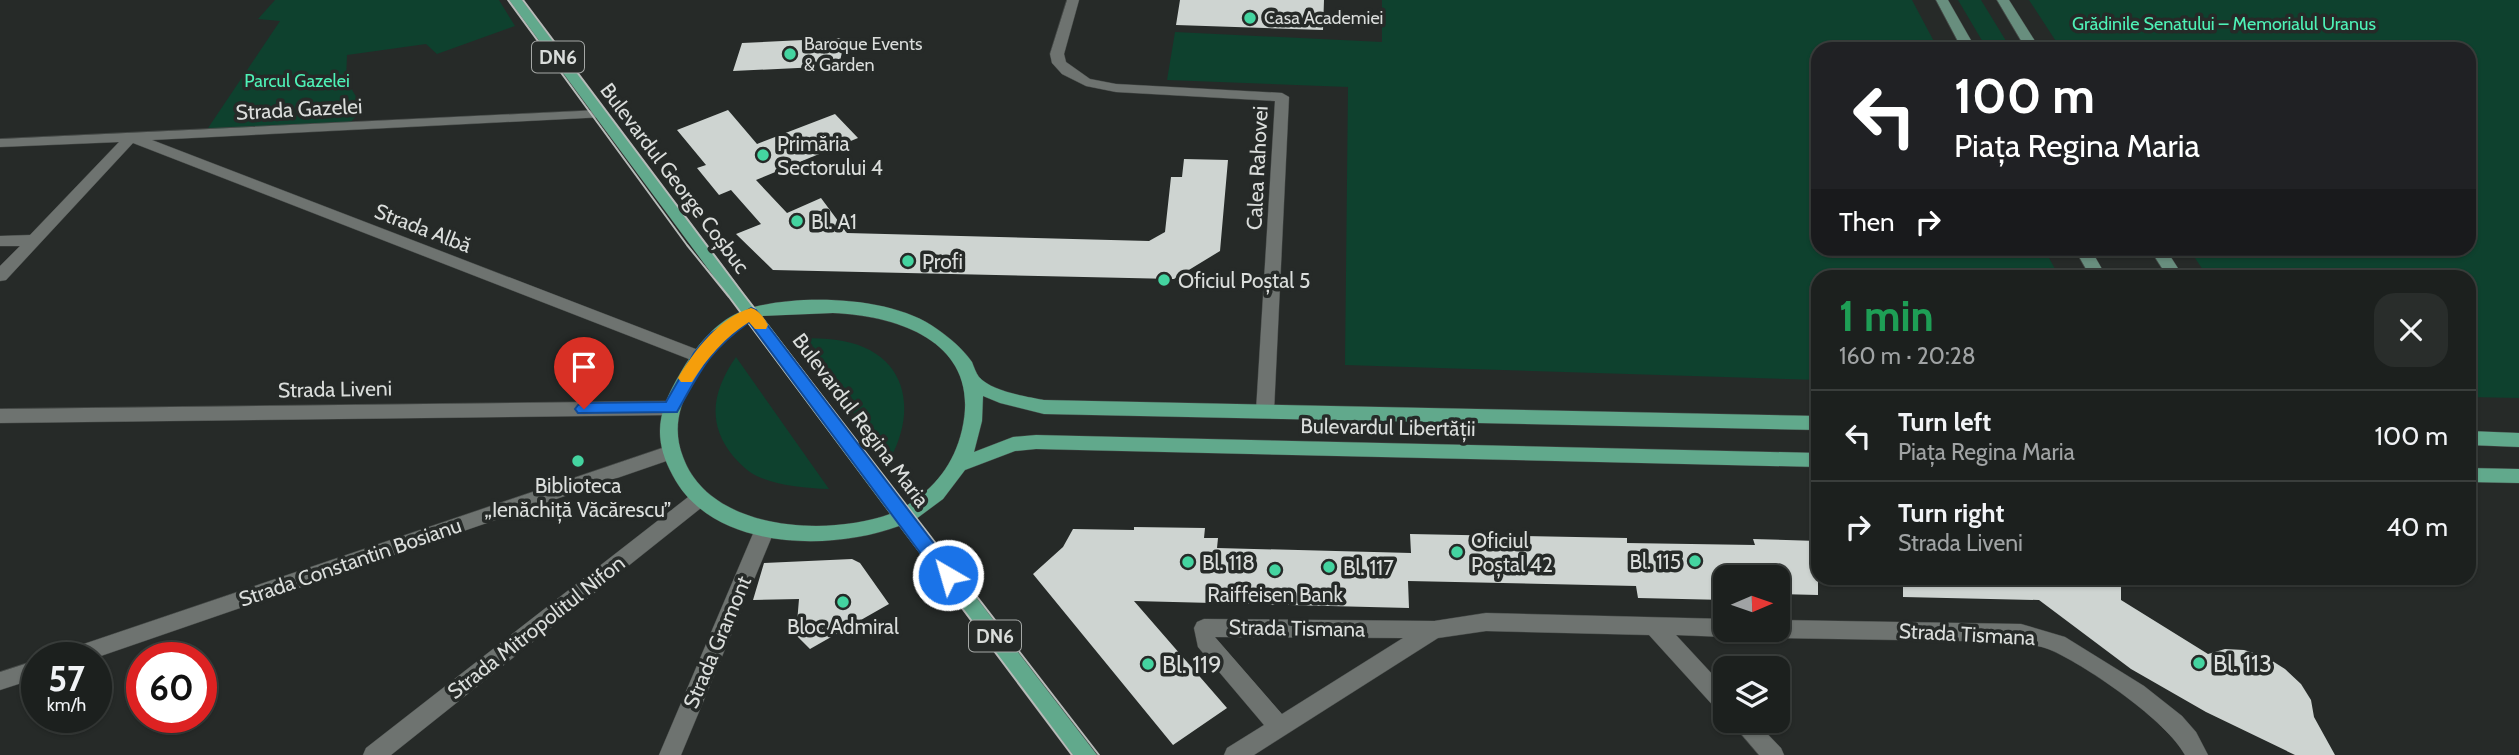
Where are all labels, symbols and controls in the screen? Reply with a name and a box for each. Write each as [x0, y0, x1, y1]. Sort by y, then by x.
place label: Casa Academiei [1264, 7, 1383, 29]
marker: Casa Academiei [1242, 10, 1258, 26]
park label: Grădinile Senatului – Memorialul Uranus [2072, 13, 2376, 35]
place label: Baroque Events & Garden [804, 33, 923, 76]
road number: DN6 [532, 41, 584, 72]
marker: Baroque Events & Garden [782, 46, 798, 62]
text: 100 m [1954, 66, 2095, 125]
park label: Parcul Gazelei [244, 70, 350, 92]
icon: left [1839, 70, 1930, 161]
street label: Bulevardul George Coșbuc [594, 78, 755, 279]
street label: Strada Gazelei [235, 93, 363, 125]
street label: Calea Rahovei [1241, 105, 1273, 231]
text: Piața Regina Maria [1954, 126, 2200, 165]
place label: Primăria Sectorului 4 [777, 131, 883, 180]
marker: Primăria Sectorului 4 [755, 147, 771, 163]
street label: Strada Albă [371, 198, 475, 258]
icon: right [1909, 203, 1947, 241]
text: Then [1839, 206, 1895, 238]
place label: Bl. A1 [811, 209, 857, 234]
marker: Bl. A1 [789, 213, 805, 229]
place label: Profi [922, 249, 963, 274]
marker: Profi [900, 253, 916, 269]
place label: Oficiul Poștal 5 [1178, 268, 1310, 295]
marker: Oficiul Poștal 5 [1156, 272, 1172, 288]
text: 1 min [1839, 290, 1934, 342]
button: close [2374, 293, 2448, 367]
street label: Bulevardul Regina Maria [788, 328, 934, 512]
pin [554, 337, 614, 409]
text: 160 m · 20:28 [1839, 342, 1976, 370]
icon: arrive [565, 348, 603, 386]
street label: Strada Liveni [278, 376, 392, 402]
text: Turn left [1898, 406, 1991, 438]
street label: Bulevardul Libertății [1300, 413, 1476, 443]
icon: left [1839, 417, 1877, 455]
text: 100 m [2375, 420, 2448, 452]
text: Piața Regina Maria [1898, 438, 2075, 466]
marker: Biblioteca „Ienăchiță Văcărescu” [570, 453, 586, 469]
place label: Biblioteca „Ienăchiță Văcărescu” [485, 473, 671, 524]
text: Turn right [1898, 497, 2004, 529]
icon: right [1839, 508, 1877, 546]
text: 40 m [2386, 511, 2448, 543]
street label: Strada Constantin Bosianu [236, 512, 464, 612]
place label: Oficiul Poștal 42 [1471, 528, 1553, 579]
text: Strada Liveni [1898, 529, 2023, 557]
position arrow [911, 538, 985, 612]
marker: Oficiul Poștal 42 [1449, 544, 1465, 560]
place label: Bl. 115 [1629, 549, 1681, 574]
street label: Strada Mitropolitul Nifon [442, 550, 630, 704]
place label: Bl. 118 [1202, 550, 1255, 575]
marker: Bl. 115 [1687, 553, 1703, 569]
marker: Bl. 118 [1180, 554, 1196, 570]
place label: Bl. 117 [1343, 555, 1394, 580]
marker: Bl. 117 [1321, 559, 1337, 575]
marker: Raiffeisen Bank [1267, 562, 1283, 578]
north arrow [1713, 565, 1790, 642]
map controls [1713, 565, 1790, 733]
street label: Strada Gramont [678, 572, 756, 712]
place label: Raiffeisen Bank [1207, 582, 1343, 607]
marker: Bloc Admiral [835, 594, 851, 610]
place label: Bloc Admiral [787, 614, 899, 639]
street label: Strada Tismana [1229, 614, 1365, 642]
street label: Strada Tismana [1898, 618, 2036, 650]
road number: DN6 [969, 621, 1021, 652]
speed limit sign: 60 [126, 642, 217, 733]
place label: Bl. 113 [2213, 649, 2272, 678]
place label: Bl. 119 [1162, 650, 1222, 679]
marker: Bl. 113 [2191, 655, 2207, 671]
marker: Bl. 119 [1140, 656, 1156, 672]
button: layers [1713, 656, 1790, 733]
text: 57 [48, 657, 85, 700]
text: km/h [47, 694, 86, 716]

